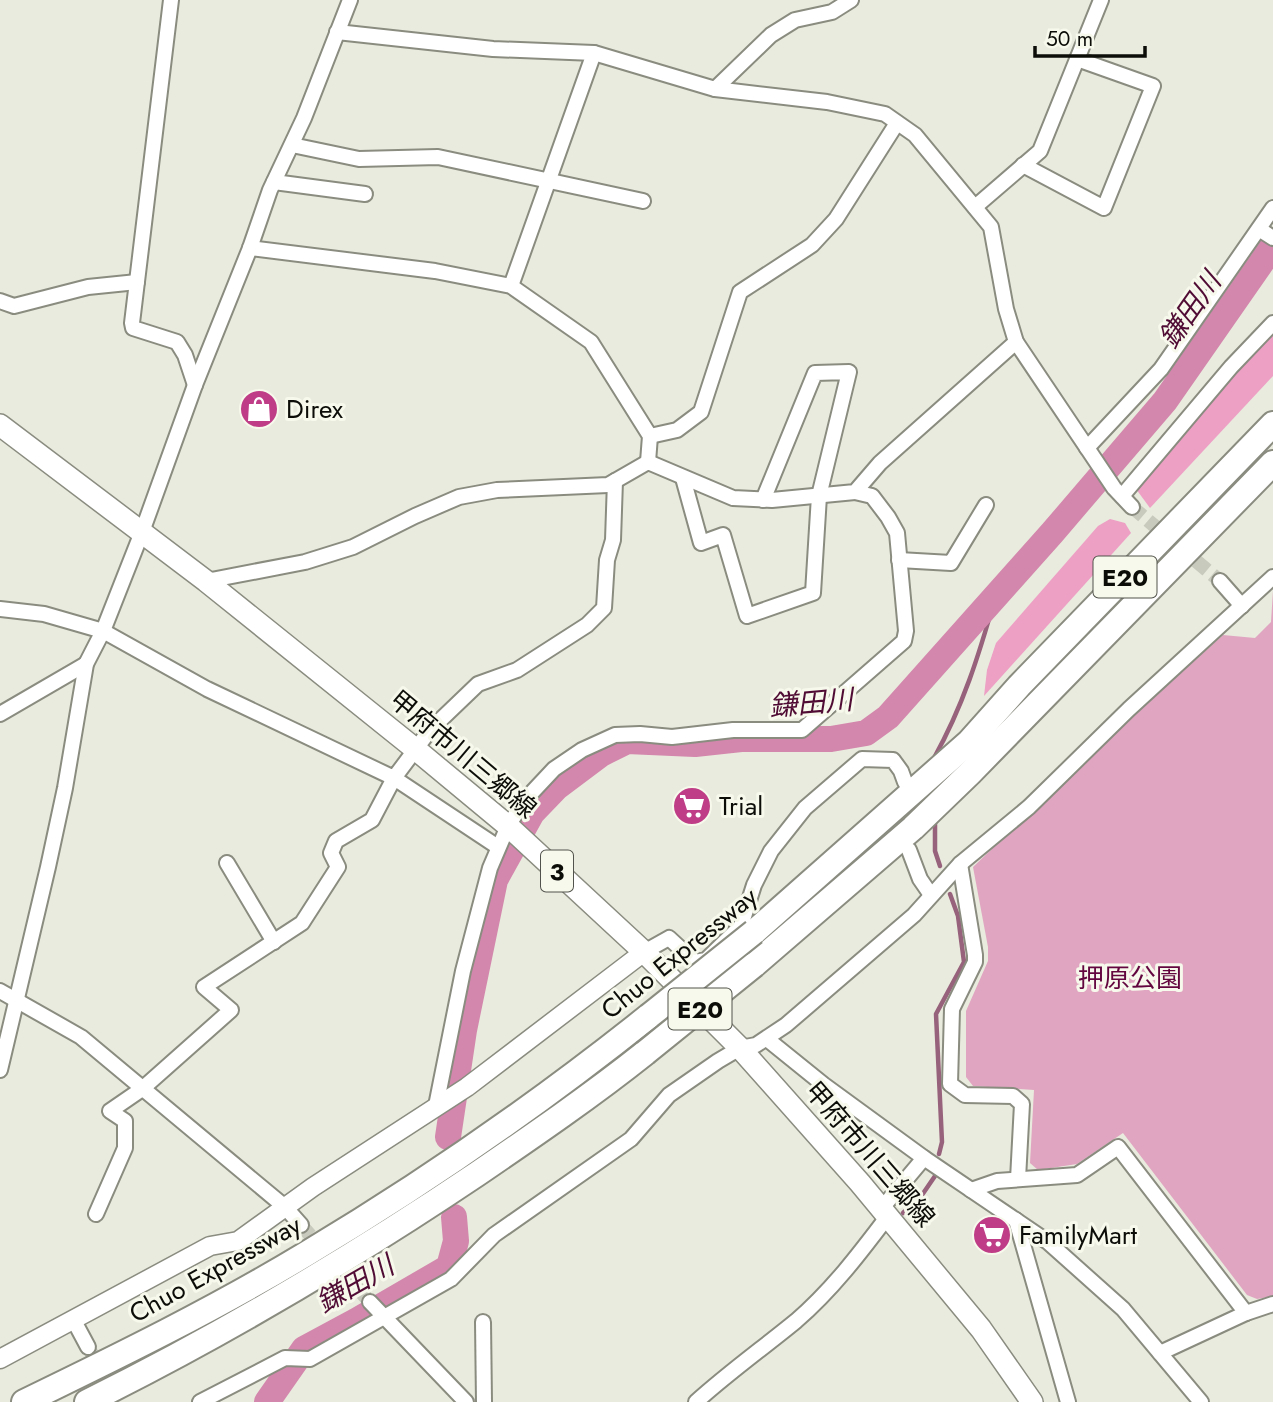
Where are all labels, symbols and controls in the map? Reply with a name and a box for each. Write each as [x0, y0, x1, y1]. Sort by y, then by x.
scale bar [1035, 14, 1145, 58]
text: 50 m [1046, 24, 1093, 54]
water label: 鎌田川 [1149, 261, 1233, 356]
shop icon: Direx [238, 388, 280, 430]
place label: Direx [286, 390, 343, 428]
road number: E20 [1094, 556, 1156, 598]
water label: 鎌田川 [767, 679, 858, 727]
street label: 甲府市川三郷線 [381, 681, 545, 827]
supermarket icon: Trial [671, 785, 713, 827]
place label: Trial [719, 787, 763, 825]
road number: 3 [541, 850, 573, 892]
street label: Chuo Expressway [593, 878, 766, 1028]
park label: 押原公園 [1078, 959, 1182, 997]
road number: E20 [668, 988, 732, 1030]
street label: 甲府市川三郷線 [796, 1073, 944, 1235]
street label: Chuo Expressway [122, 1206, 308, 1332]
supermarket icon: FamilyMart [971, 1214, 1013, 1256]
place label: FamilyMart [1019, 1216, 1138, 1254]
water label: 鎌田川 [308, 1244, 404, 1323]

